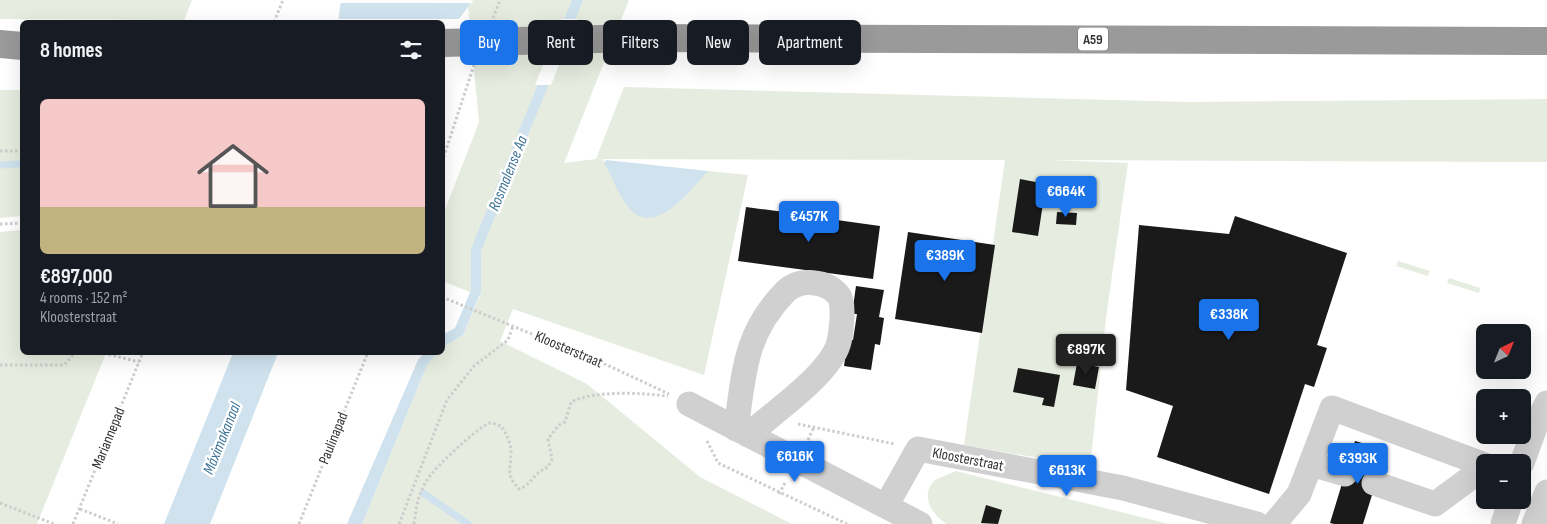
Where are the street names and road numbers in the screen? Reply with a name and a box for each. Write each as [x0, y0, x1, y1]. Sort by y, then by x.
road number: A59 [1078, 28, 1108, 50]
street label: Kloosterstraat [532, 327, 606, 372]
street label: Mariannepad [88, 405, 129, 472]
street label: Paulinapad [314, 409, 352, 467]
street label: Kloosterstraat [931, 443, 1006, 476]

